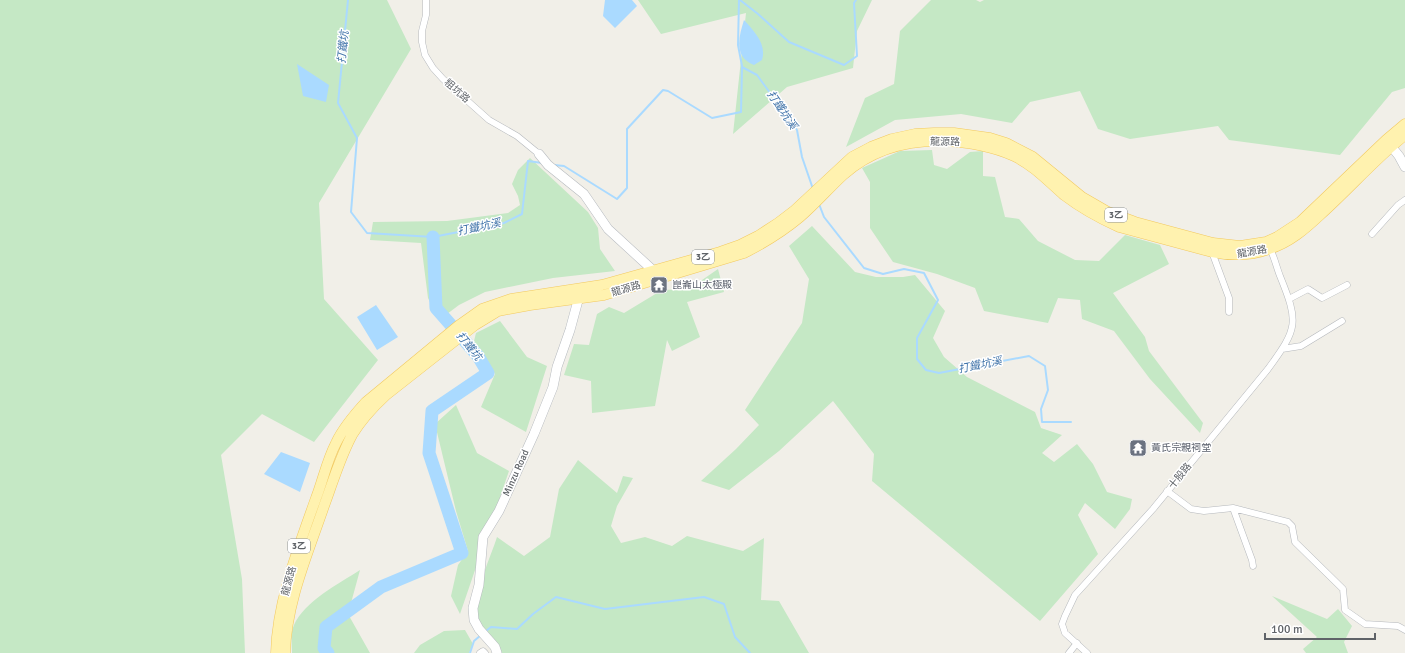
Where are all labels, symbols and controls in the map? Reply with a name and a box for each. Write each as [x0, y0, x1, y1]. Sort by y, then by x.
water label: 打鐵坑 [335, 28, 351, 64]
street label: 粗坑路 [442, 77, 472, 105]
water label: 打鐵坑溪 [764, 88, 801, 134]
street label: 龍源路 [930, 136, 960, 148]
road number: 3乙 [1105, 208, 1127, 222]
water label: 打鐵坑溪 [456, 216, 504, 238]
street label: 龍源路 [1236, 243, 1268, 261]
road number: 3乙 [692, 250, 714, 264]
temple icon: 崑崙山太極殿 [649, 275, 669, 295]
street label: 龍源路 [610, 279, 642, 299]
place label: 崑崙山太極殿 [672, 279, 732, 291]
water label: 打鐵坑 [454, 329, 486, 364]
water label: 打鐵坑溪 [957, 354, 1005, 376]
temple icon: 黃氏宗親祠堂 [1128, 438, 1148, 458]
place label: 黃氏宗親祠堂 [1151, 442, 1211, 454]
street label: Minzu Road [500, 448, 532, 498]
street label: 十股路 [1166, 461, 1194, 491]
road number: 3乙 [288, 539, 310, 553]
street label: 龍源路 [279, 565, 299, 597]
scale bar [1265, 615, 1375, 641]
text: 100 m [1271, 622, 1303, 637]

